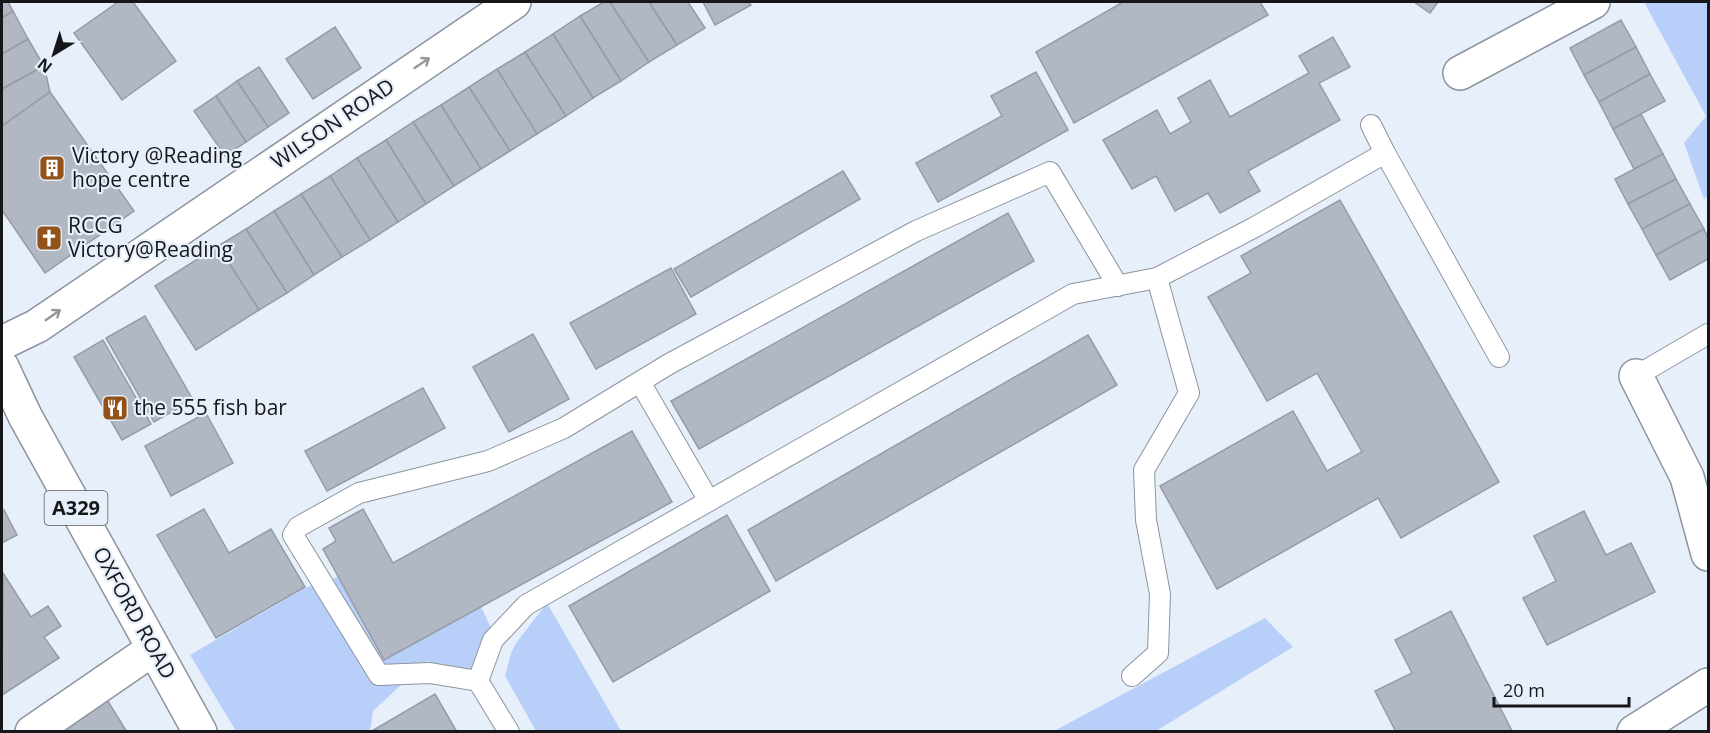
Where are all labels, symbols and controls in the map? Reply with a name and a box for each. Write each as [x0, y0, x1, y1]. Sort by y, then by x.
north arrow [24, 24, 84, 84]
text: N [33, 53, 57, 78]
one-way arrow [413, 57, 430, 69]
street label: WILSON ROAD [265, 72, 400, 175]
place label: Victory @Reading hope centre [72, 141, 242, 193]
building icon: Victory @Reading hope centre [37, 153, 67, 183]
place label: RCCG Victory@Reading [68, 211, 233, 263]
church icon: RCCG Victory@Reading [34, 223, 64, 253]
one-way arrow [44, 309, 60, 321]
restaurant icon: the 555 fish bar [100, 393, 130, 423]
place label: the 555 fish bar [134, 393, 287, 421]
road number: A329 [44, 491, 107, 525]
street label: OXFORD ROAD [87, 541, 183, 684]
scale bar [1494, 670, 1629, 708]
text: 20 m [1503, 678, 1545, 702]

